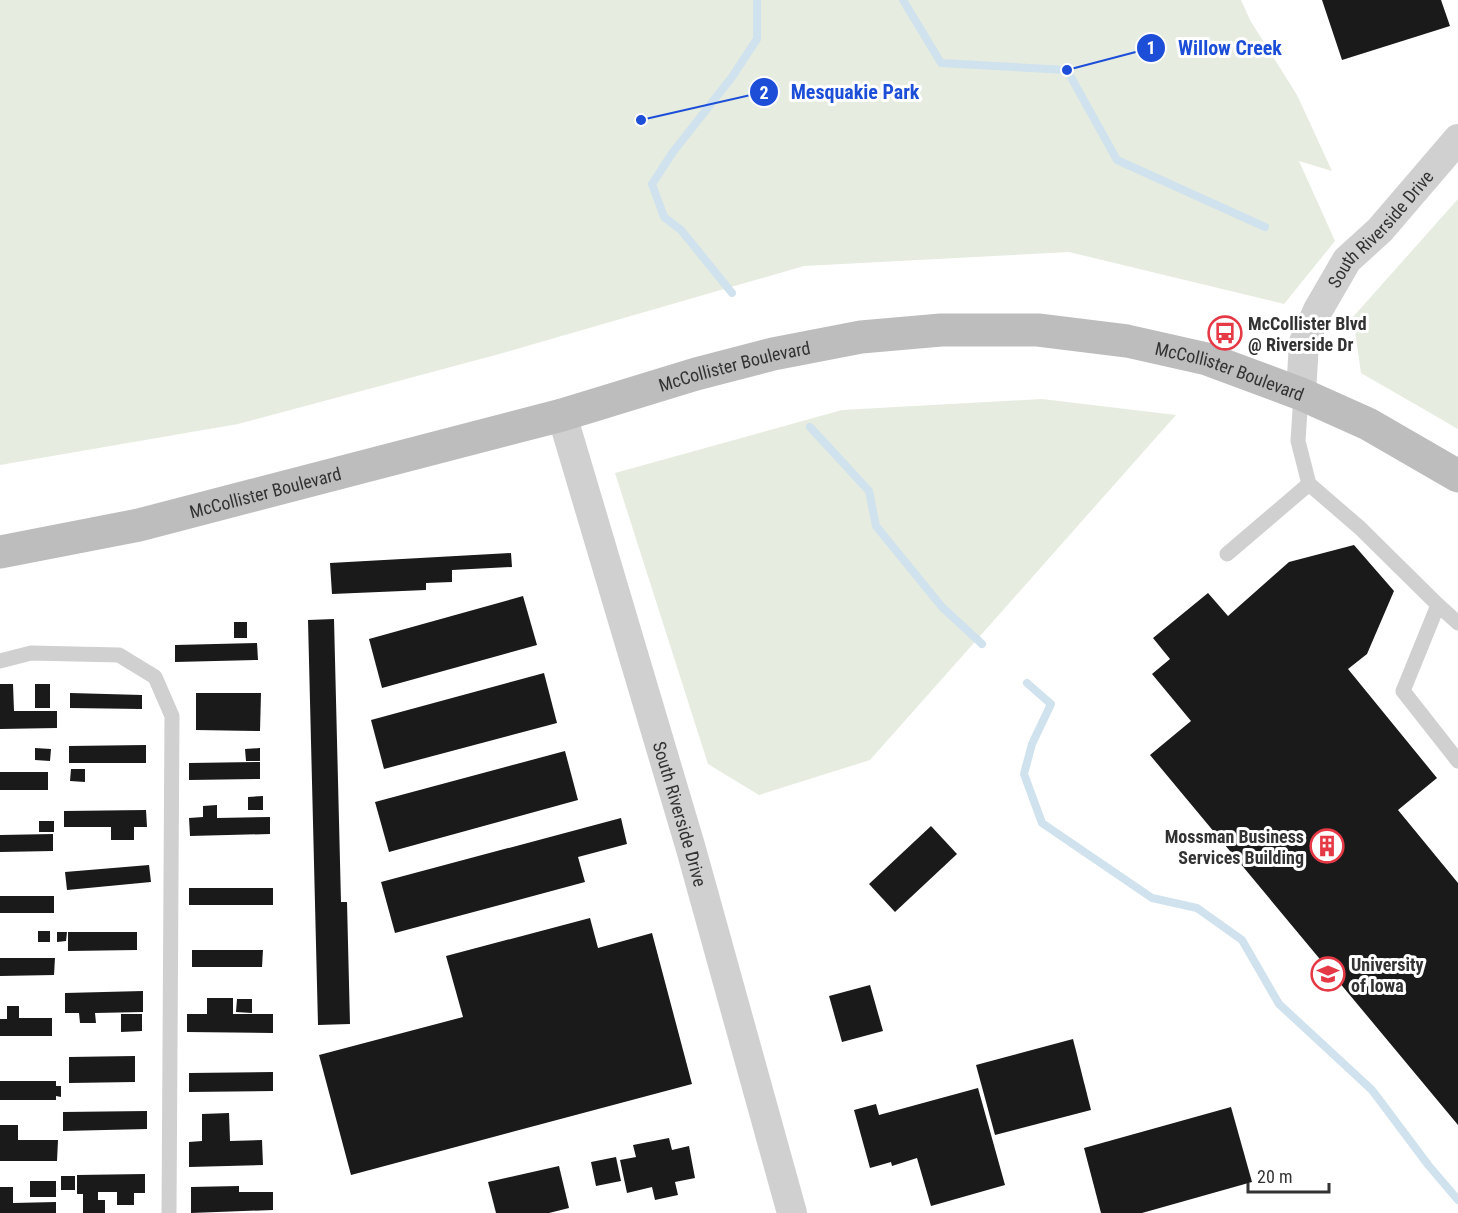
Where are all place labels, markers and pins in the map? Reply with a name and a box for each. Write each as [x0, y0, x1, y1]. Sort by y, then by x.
callout: Willow Creek [1136, 29, 1294, 67]
callout: Mesquakie Park [749, 73, 931, 111]
place label: McCollister Blvd @ Riverside Dr [1248, 313, 1367, 355]
bus stop icon: McCollister Blvd @ Riverside Dr [1207, 315, 1243, 351]
place label: Mossman Business Services Building [1165, 826, 1304, 868]
building icon: Mossman Business Services Building [1309, 828, 1345, 864]
place label: University of Iowa [1351, 954, 1423, 996]
school or university icon: University of Iowa [1310, 956, 1346, 992]

